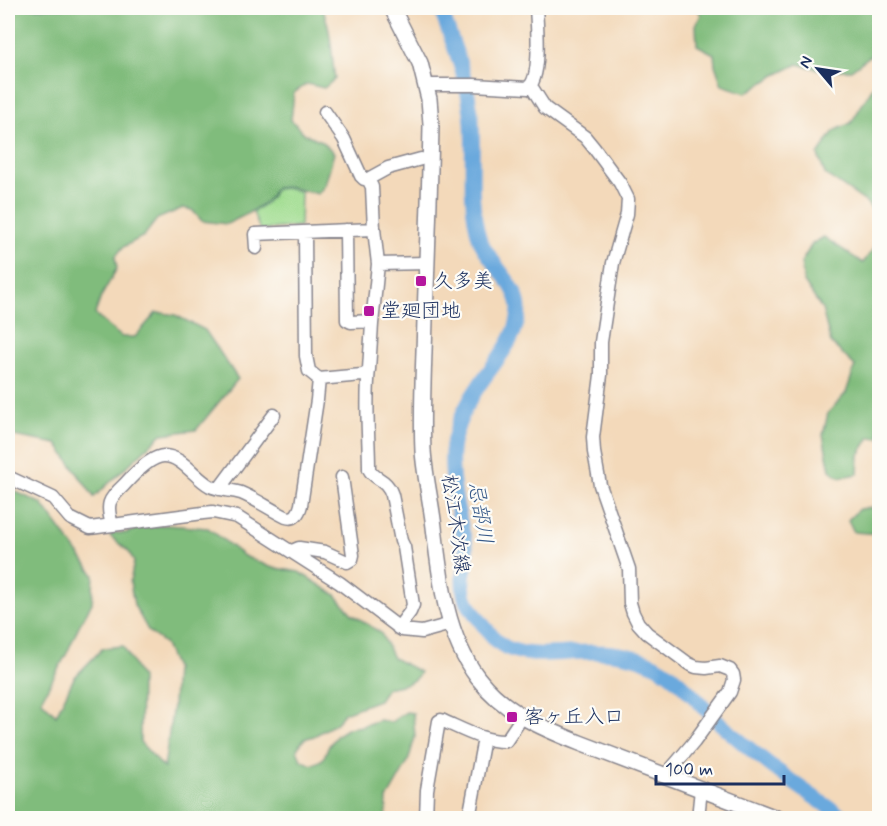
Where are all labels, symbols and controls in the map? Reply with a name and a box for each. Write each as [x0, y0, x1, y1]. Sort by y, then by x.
north arrow [788, 39, 848, 99]
text: N [794, 53, 818, 72]
place label: 久多美 [433, 268, 493, 295]
marker: 久多美 [414, 274, 428, 288]
place label: 堂廻団地 [381, 298, 461, 325]
marker: 堂廻団地 [362, 304, 376, 318]
street label: 松江木次線 [435, 473, 475, 575]
water label: 忌部川 [461, 480, 499, 546]
place label: 客ヶ丘入口 [524, 704, 624, 731]
marker: 客ヶ丘入口 [505, 710, 519, 724]
scale bar [656, 748, 784, 786]
text: 100 m [665, 758, 713, 782]

